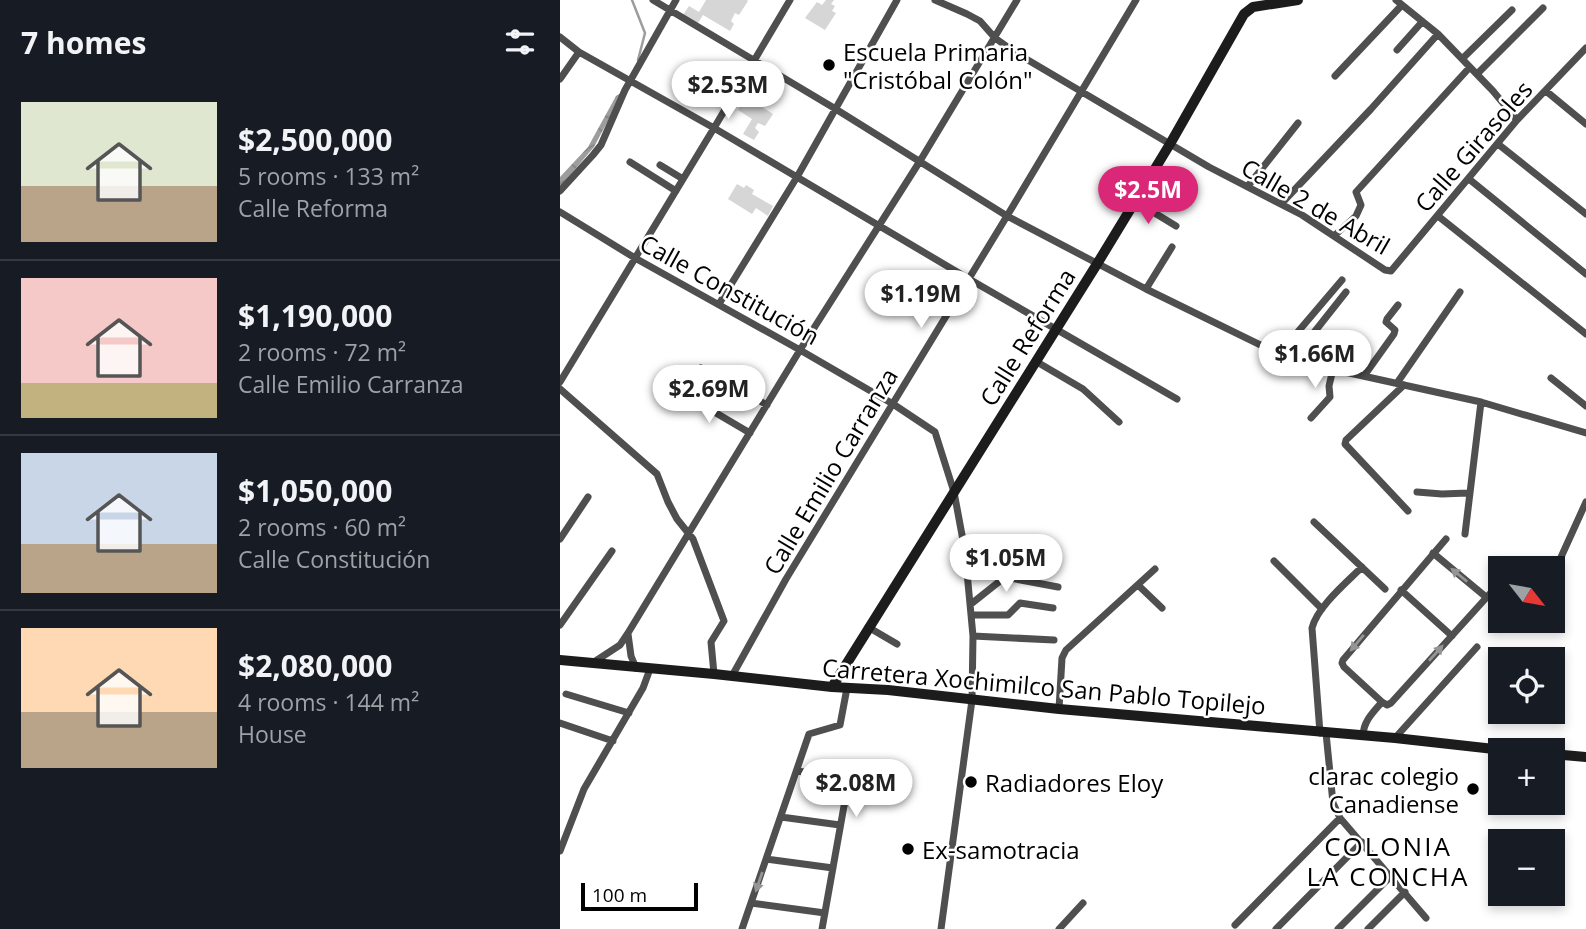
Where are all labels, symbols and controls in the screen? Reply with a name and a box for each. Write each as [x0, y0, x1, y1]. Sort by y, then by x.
text: 7 homes [21, 22, 146, 63]
icon: filters [501, 23, 539, 61]
place label: Escuela Primaria "Cristóbal Colón" [843, 35, 1033, 96]
marker: Escuela Primaria "Cristóbal Colón" [821, 57, 837, 73]
pin: $2.53M [671, 61, 785, 121]
text: $2.53M [688, 68, 768, 100]
street label: Calle Girasoles [1407, 73, 1539, 219]
text: $2,500,000 [238, 119, 392, 160]
icon: home [77, 130, 161, 214]
street label: Calle 2 de Abril [1236, 150, 1396, 262]
text: 5 rooms · 133 m² [238, 160, 419, 192]
pin: $2.5M [1099, 166, 1197, 226]
text: $2.5M [1114, 173, 1182, 205]
text: Calle Reforma [238, 192, 388, 224]
street label: Calle Constitución [634, 226, 826, 352]
street label: Calle Reforma [972, 262, 1082, 412]
pin: $1.19M [864, 270, 978, 330]
text: $1.19M [881, 277, 961, 309]
text: $1,190,000 [238, 295, 392, 336]
icon: home [77, 306, 161, 390]
pin: $1.66M [1258, 330, 1372, 390]
text: 2 rooms · 72 m² [238, 336, 406, 368]
text: $1.66M [1275, 337, 1355, 369]
street label: Calle Emilio Carranza [755, 362, 905, 580]
pin: $2.69M [652, 366, 766, 425]
text: Calle Emilio Carranza [238, 368, 464, 400]
text: $2.69M [669, 372, 749, 404]
text: $1,050,000 [238, 470, 392, 511]
icon: home [77, 481, 161, 565]
text: 2 rooms · 60 m² [238, 511, 406, 543]
pin: $1.05M [949, 534, 1063, 594]
text: $1.05M [966, 541, 1046, 573]
text: Calle Constitución [238, 543, 430, 575]
north arrow [1488, 556, 1564, 634]
map controls [1488, 556, 1565, 906]
one-way arrow [1451, 568, 1468, 583]
one-way arrow [1350, 633, 1365, 651]
text: $2,080,000 [238, 645, 392, 686]
one-way arrow [1428, 645, 1444, 662]
button: locate [1488, 647, 1565, 724]
street label: Carretera Xochimilco San Pablo Topilejo [821, 650, 1267, 722]
icon: home [77, 656, 161, 740]
text: 4 rooms · 144 m² [238, 686, 419, 718]
text: House [238, 718, 307, 750]
button: + [1488, 738, 1565, 815]
place label: clarac colegio Canadiense [1308, 759, 1459, 820]
pin: $2.08M [799, 760, 913, 819]
text: $2.08M [816, 766, 896, 798]
place label: Radiadores Eloy [985, 766, 1164, 799]
marker: Radiadores Eloy [963, 774, 979, 790]
marker: clarac colegio Canadiense [1465, 781, 1481, 797]
district label: COLONIA LA CONCHA [1307, 828, 1469, 894]
button: − [1488, 829, 1565, 906]
place label: Ex-samotracia [922, 833, 1080, 866]
marker: Ex-samotracia [900, 841, 916, 857]
one-way arrow [753, 871, 764, 892]
scale bar [581, 880, 698, 912]
text: 100 m [592, 882, 647, 908]

